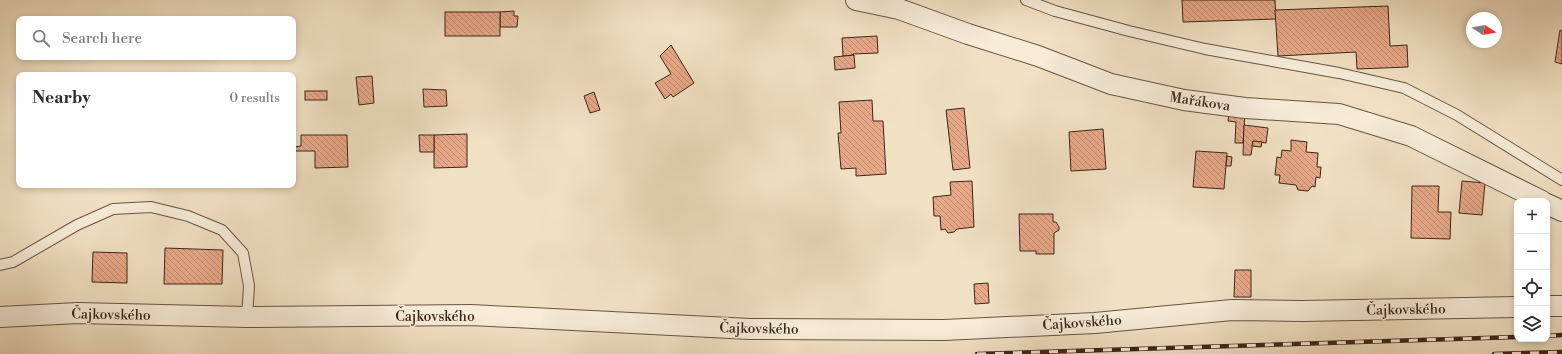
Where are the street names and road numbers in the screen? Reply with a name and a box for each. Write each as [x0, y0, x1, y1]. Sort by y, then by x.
street label: Mařákova [1168, 88, 1232, 116]
street label: Čajkovského [1366, 298, 1446, 320]
street label: Čajkovského [71, 303, 151, 325]
street label: Čajkovského [395, 306, 475, 326]
street label: Čajkovského [1042, 309, 1122, 335]
street label: Čajkovského [719, 317, 799, 339]

